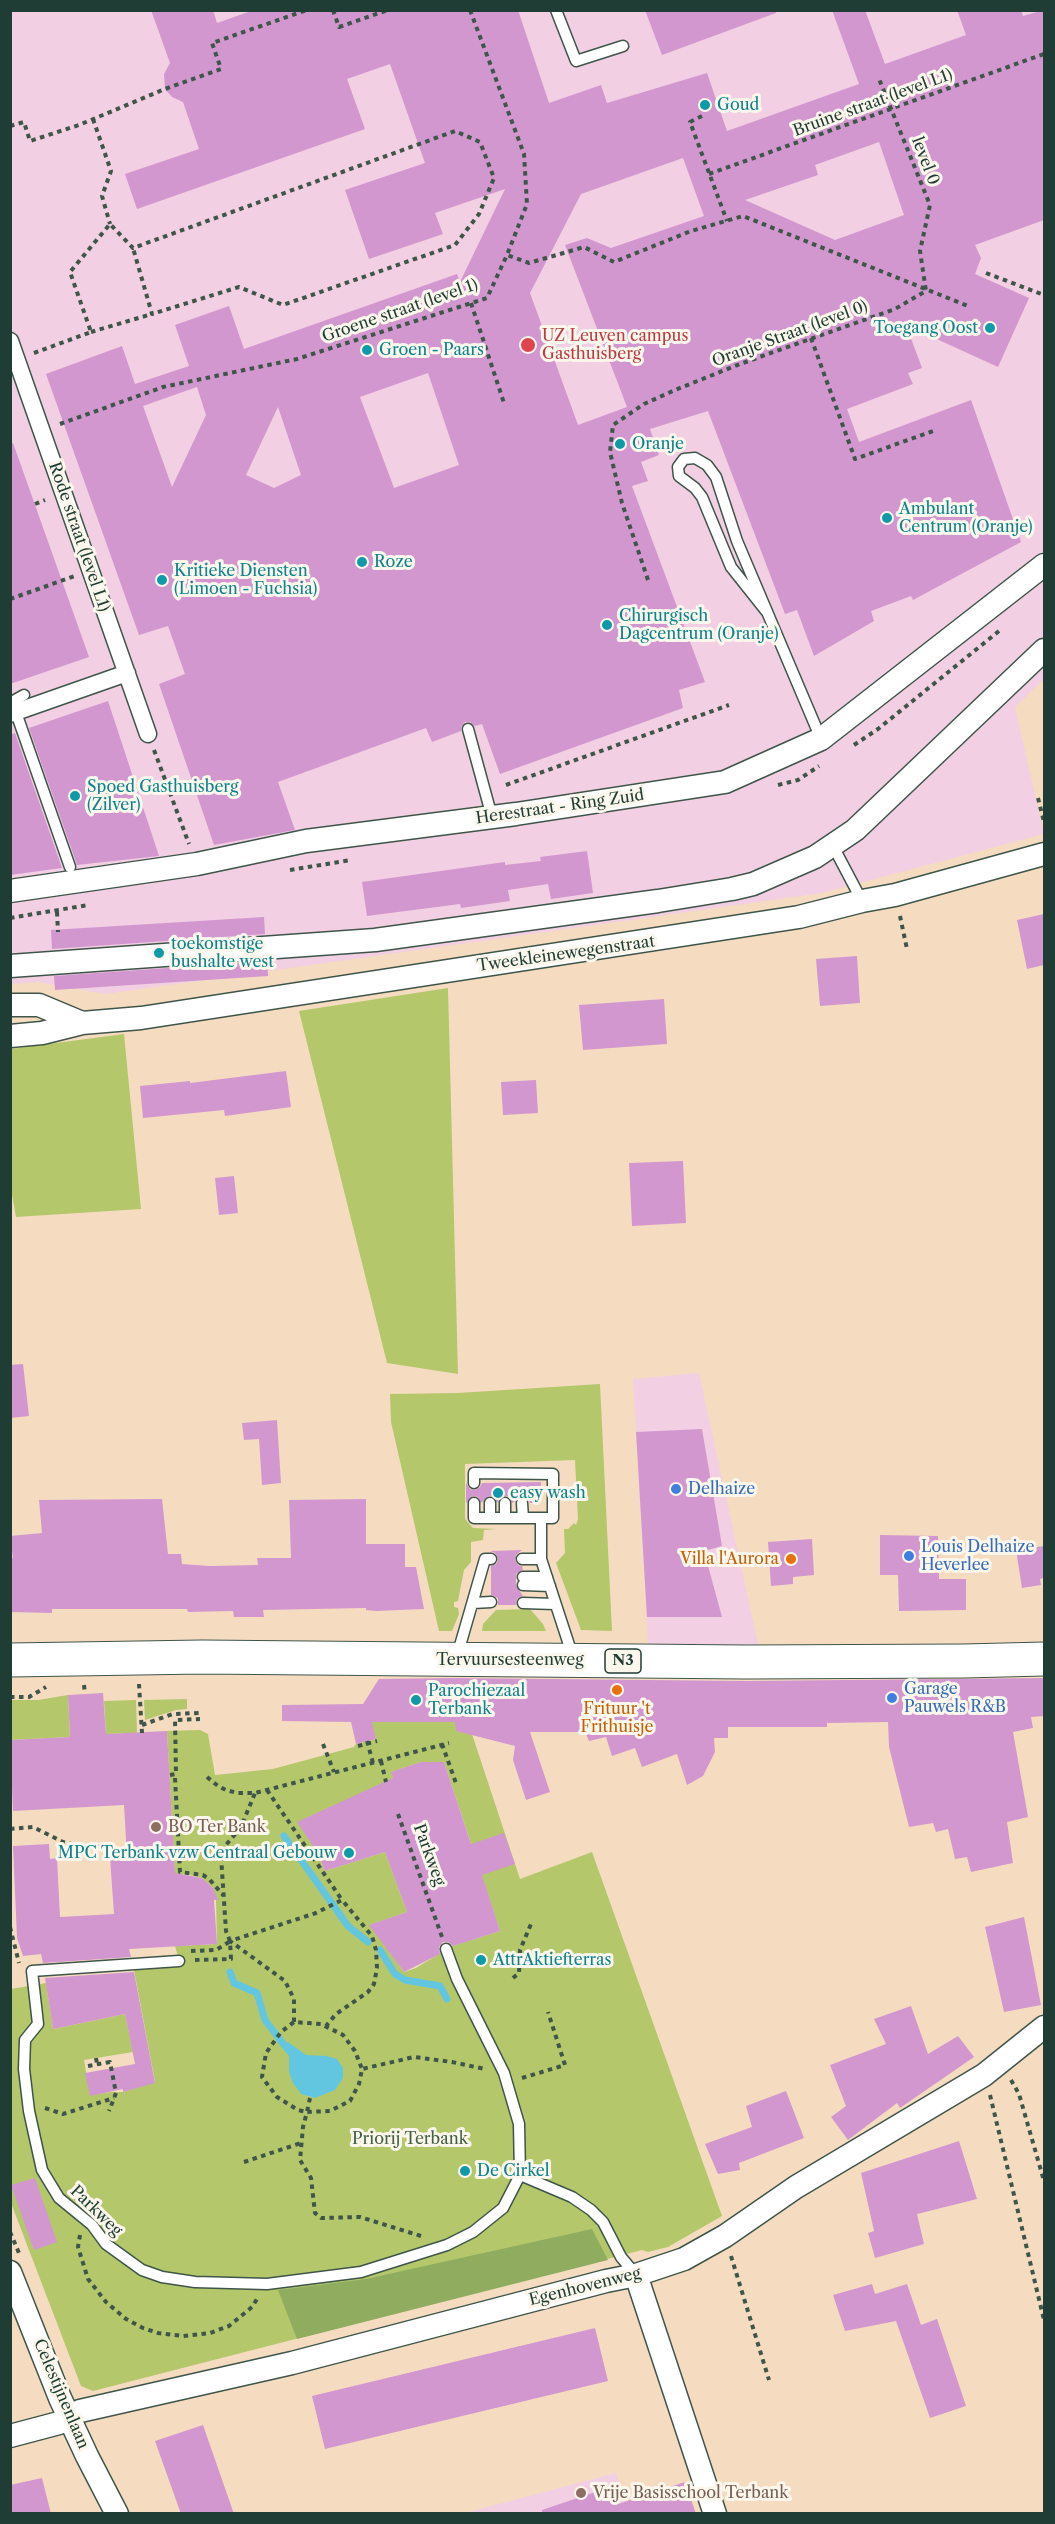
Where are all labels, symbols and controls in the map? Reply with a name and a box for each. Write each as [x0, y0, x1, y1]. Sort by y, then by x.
street label: Bruine straat (level L1) [791, 65, 955, 141]
place label: Goud [717, 95, 759, 115]
marker: Goud [698, 98, 712, 112]
street label: level 0 [907, 134, 943, 188]
street label: Groene straat (level 1) [320, 275, 480, 347]
street label: Oranje Straat (level 0) [710, 297, 870, 371]
place label: Toegang Oost [874, 318, 978, 338]
marker: Toegang Oost [983, 321, 997, 335]
place label: UZ Leuven campus Gasthuisberg [542, 326, 688, 364]
marker: UZ Leuven campus Gasthuisberg [519, 336, 537, 354]
place label: Groen - Paars [379, 340, 484, 360]
marker: Groen - Paars [360, 343, 374, 357]
place label: Oranje [632, 434, 684, 454]
marker: Oranje [613, 437, 627, 451]
street label: Rode straat (level L1) [44, 460, 114, 614]
place label: Ambulant Centrum (Oranje) [899, 499, 1033, 537]
marker: Ambulant Centrum (Oranje) [880, 511, 894, 525]
place label: Roze [374, 552, 413, 572]
marker: Roze [355, 555, 369, 569]
place label: Kritieke Diensten (Limoen - Fuchsia) [174, 561, 317, 599]
marker: Kritieke Diensten (Limoen - Fuchsia) [155, 573, 169, 587]
place label: Chirurgisch Dagcentrum (Oranje) [619, 606, 779, 644]
marker: Chirurgisch Dagcentrum (Oranje) [600, 618, 614, 632]
place label: Spoed Gasthuisberg (Zilver) [87, 777, 238, 815]
street label: Herestraat - Ring Zuid [475, 786, 645, 828]
marker: Spoed Gasthuisberg (Zilver) [68, 789, 82, 803]
street label: Tweekleinewegenstraat [476, 932, 656, 976]
place label: toekomstige bushalte west [171, 934, 274, 972]
marker: toekomstige bushalte west [152, 946, 166, 960]
place label: Delhaize [688, 1479, 755, 1499]
marker: Delhaize [669, 1482, 683, 1496]
place label: easy wash [510, 1483, 586, 1503]
marker: easy wash [491, 1486, 505, 1500]
place label: Louis Delhaize Heverlee [921, 1537, 1034, 1575]
place label: Villa l'Aurora [680, 1549, 779, 1569]
marker: Louis Delhaize Heverlee [902, 1549, 916, 1563]
marker: Villa l'Aurora [784, 1552, 798, 1566]
road number: N3 [605, 1649, 641, 1673]
street label: Tervuursesteenweg [436, 1650, 584, 1670]
place label: Garage Pauwels R&B [904, 1679, 1006, 1717]
place label: Parochiezaal Terbank [428, 1681, 525, 1719]
marker: Frituur 't Frithuisje [610, 1683, 624, 1697]
marker: Garage Pauwels R&B [885, 1691, 899, 1705]
marker: Parochiezaal Terbank [409, 1693, 423, 1707]
place label: Frituur 't Frithuisje [581, 1699, 653, 1737]
place label: BO Ter Bank [168, 1817, 266, 1837]
marker: BO Ter Bank [149, 1820, 163, 1834]
street label: Parkweg [409, 1821, 449, 1889]
place label: MPC Terbank vzw Centraal Gebouw [58, 1843, 337, 1863]
marker: MPC Terbank vzw Centraal Gebouw [342, 1846, 356, 1860]
place label: AttrAktiefterras [493, 1950, 611, 1970]
marker: AttrAktiefterras [474, 1953, 488, 1967]
park label: Priorij Terbank [352, 2129, 468, 2149]
place label: De Cirkel [477, 2161, 549, 2181]
marker: De Cirkel [458, 2164, 472, 2178]
street label: Parkweg [66, 2182, 126, 2240]
street label: Egenhovenweg [527, 2264, 643, 2310]
street label: Celestijnenlaan [29, 2336, 93, 2452]
place label: Vrije Basisschool Terbank [593, 2483, 789, 2503]
marker: Vrije Basisschool Terbank [574, 2486, 588, 2500]

